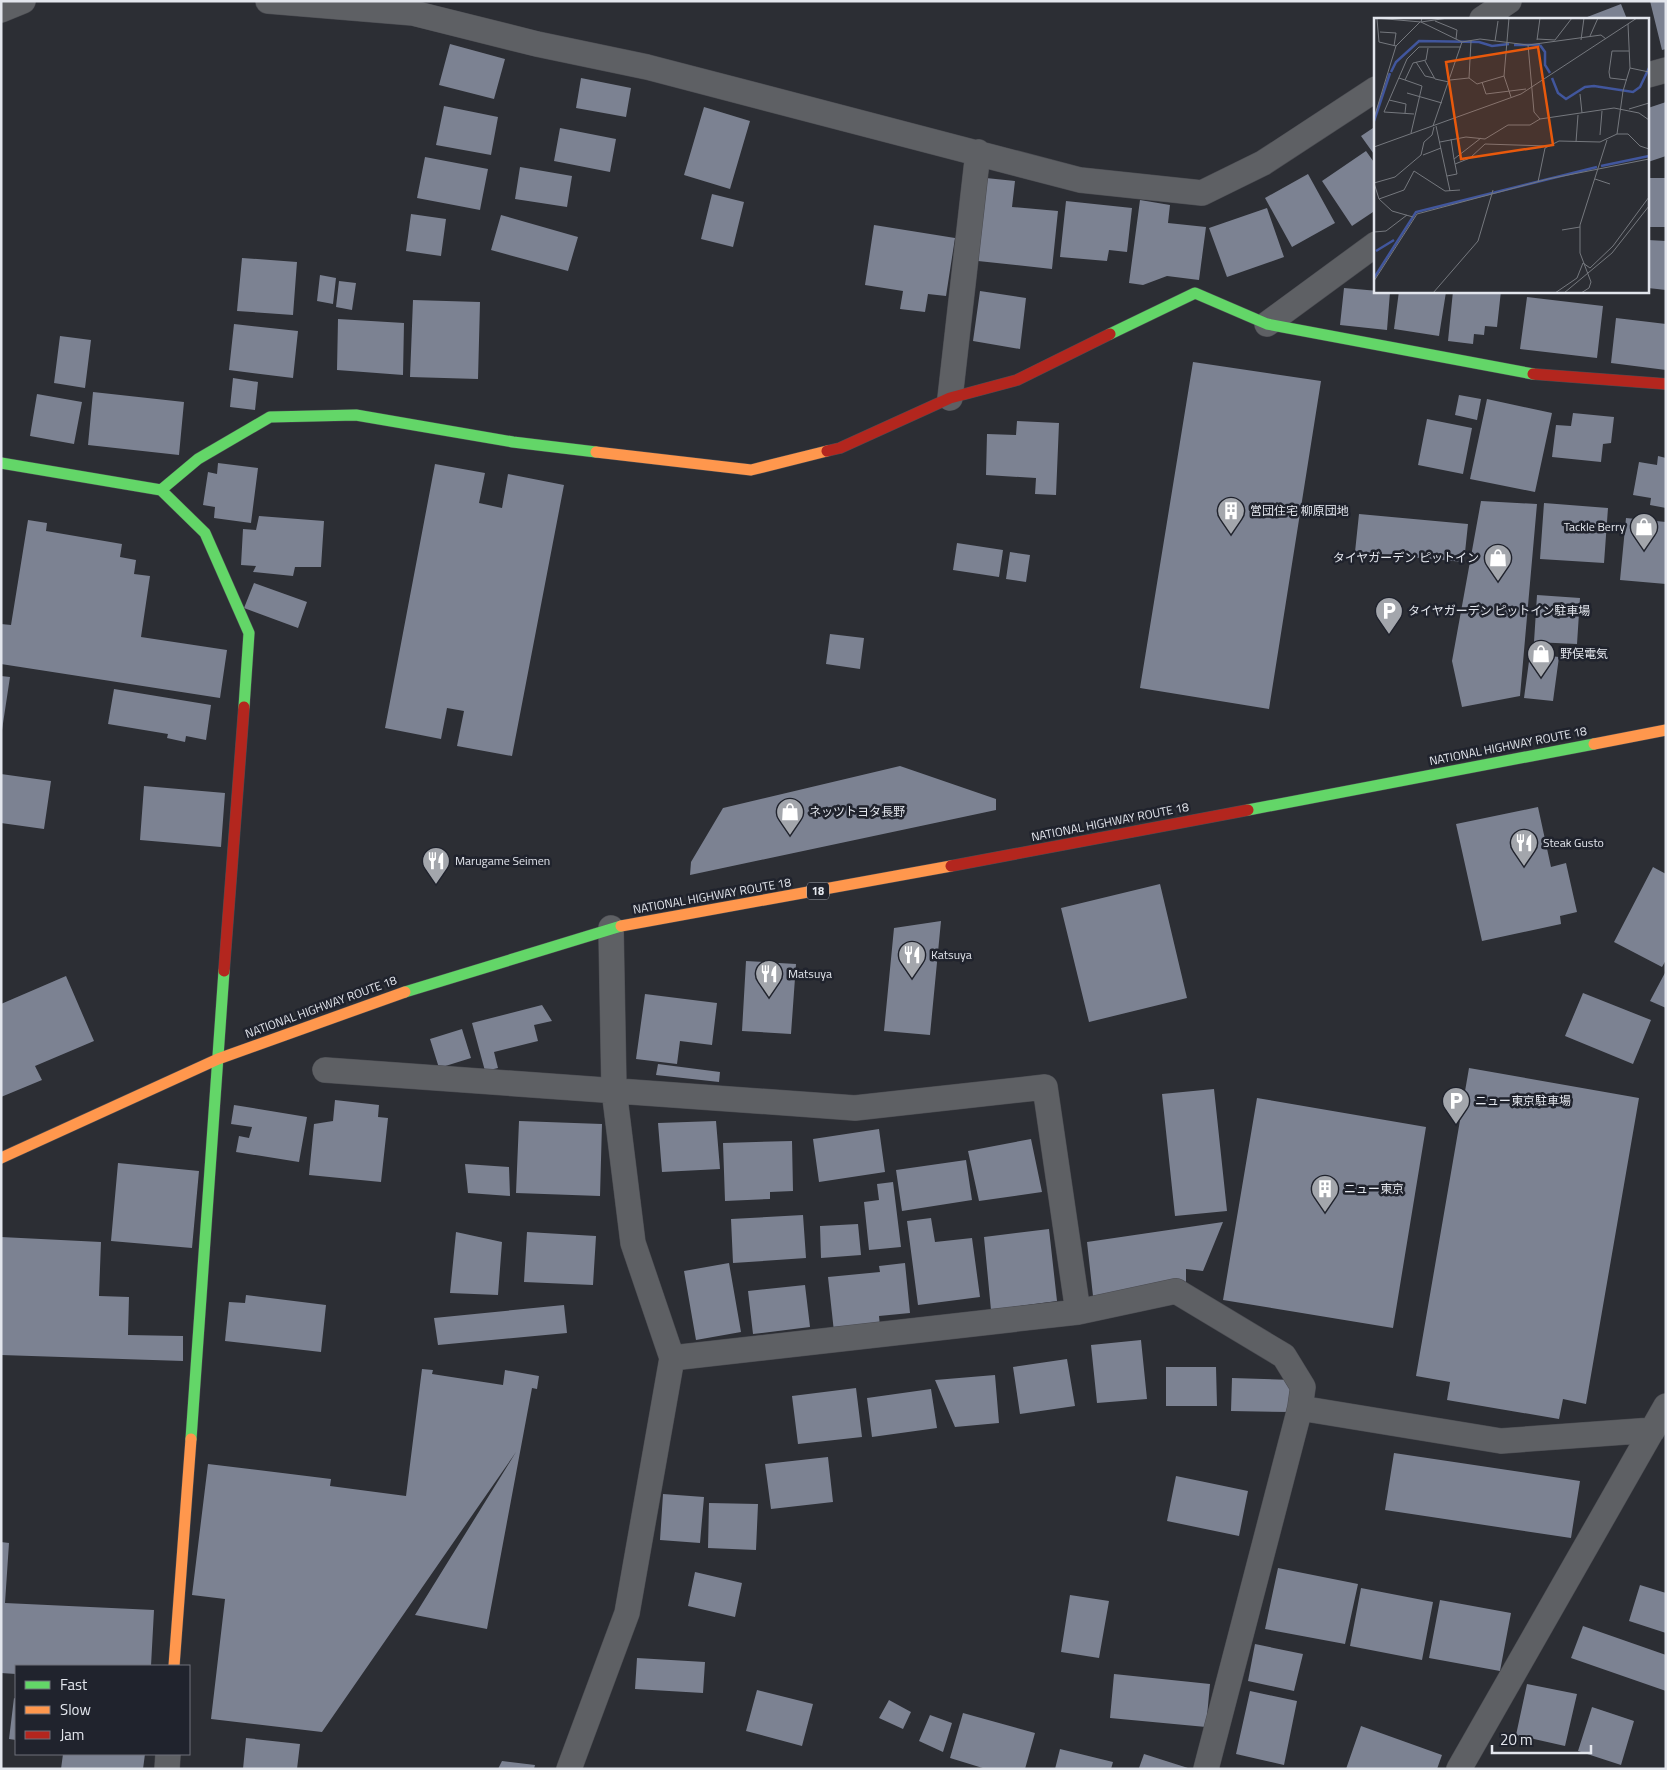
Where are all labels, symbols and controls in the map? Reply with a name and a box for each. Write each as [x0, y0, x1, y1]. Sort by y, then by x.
inset map [1374, 18, 1650, 292]
building icon: 営団住宅 柳原団地 [1216, 496, 1246, 535]
place label: 営団住宅 柳原団地 [1250, 501, 1349, 520]
shop icon: Tackle Berry [1629, 512, 1659, 551]
place label: Tackle Berry [1564, 517, 1625, 536]
shop icon: タイヤガーデン ピットイン [1483, 543, 1513, 582]
place label: タイヤガーデン ピットイン [1333, 548, 1479, 567]
parking icon: タイヤガーデン ピットイン駐車場 [1374, 596, 1404, 635]
place label: タイヤガーデン ピットイン駐車場 [1408, 601, 1590, 620]
shop icon: 野俣電気 [1526, 639, 1556, 678]
place label: 野俣電気 [1560, 644, 1608, 663]
street label: NATIONAL HIGHWAY ROUTE 18 [1427, 721, 1589, 770]
shop icon: ネッツトヨタ長野 [775, 797, 805, 836]
street label: NATIONAL HIGHWAY ROUTE 18 [1029, 797, 1191, 846]
place label: ネッツトヨタ長野 [809, 802, 905, 821]
restaurant icon: Steak Gusto [1509, 828, 1539, 867]
place label: Steak Gusto [1543, 833, 1604, 852]
restaurant icon: Marugame Seimen [421, 846, 451, 885]
place label: Marugame Seimen [455, 851, 550, 870]
street label: NATIONAL HIGHWAY ROUTE 18 [631, 872, 793, 919]
road number: 18 [807, 882, 829, 899]
restaurant icon: Katsuya [897, 940, 927, 979]
place label: Katsuya [931, 945, 972, 964]
restaurant icon: Matsuya [754, 959, 784, 998]
place label: Matsuya [788, 964, 832, 983]
street label: NATIONAL HIGHWAY ROUTE 18 [242, 970, 400, 1043]
parking icon: ニュー東京駐車場 [1441, 1086, 1471, 1125]
place label: ニュー東京駐車場 [1475, 1091, 1571, 1110]
building icon: ニュー東京 [1310, 1174, 1340, 1213]
place label: ニュー東京 [1344, 1179, 1404, 1198]
legend [15, 1665, 190, 1755]
text: Fast [60, 1673, 88, 1696]
text: Slow [60, 1698, 91, 1721]
scale bar [1492, 1722, 1591, 1754]
text: Jam [60, 1723, 84, 1746]
text: 20 m [1500, 1728, 1533, 1751]

